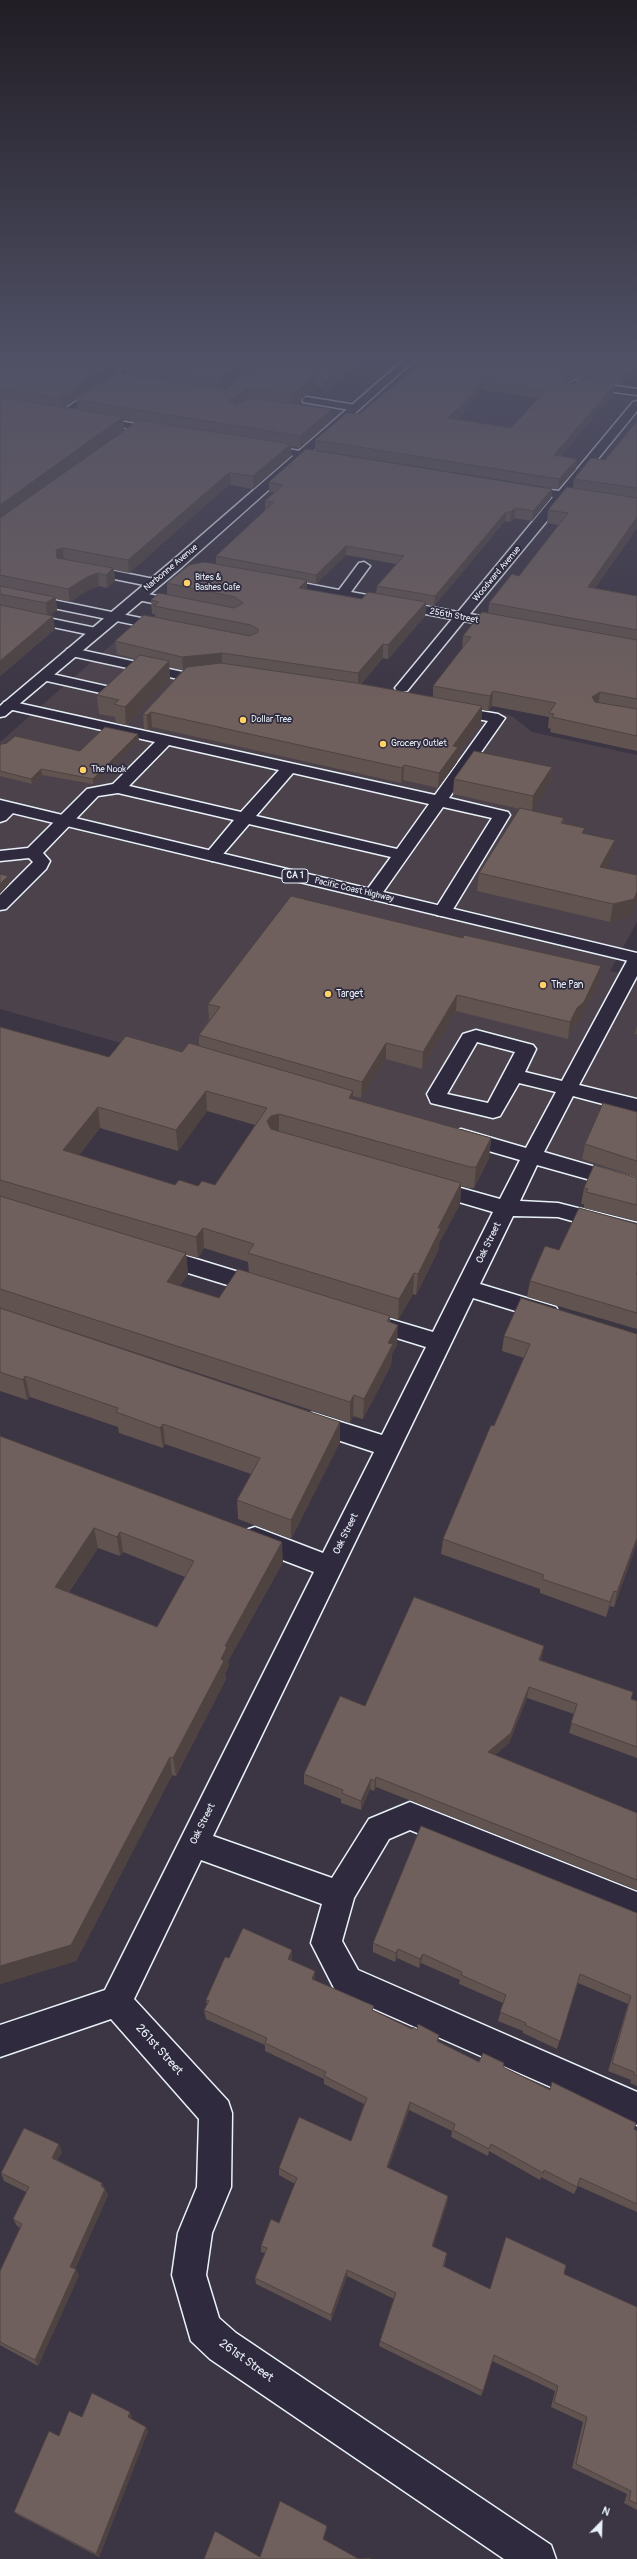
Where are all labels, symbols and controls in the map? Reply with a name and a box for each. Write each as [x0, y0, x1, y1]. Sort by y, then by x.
street label: Narbonne Avenue [142, 542, 200, 594]
street label: Woodward Avenue [471, 544, 523, 604]
place label: Bites & Bashes Cafe [195, 573, 240, 594]
marker: Bites & Bashes Cafe [182, 578, 192, 588]
street label: 256th Street [429, 606, 479, 626]
marker: Dollar Tree [238, 715, 248, 725]
place label: Dollar Tree [251, 715, 292, 725]
marker: Grocery Outlet [378, 739, 388, 749]
place label: Grocery Outlet [391, 739, 447, 749]
marker: The Nook [78, 765, 88, 775]
place label: The Nook [91, 765, 126, 775]
road number: CA 1 [282, 869, 308, 883]
street label: Pacific Coast Highway [313, 876, 395, 904]
place label: The Pan [551, 979, 583, 991]
marker: The Pan [538, 980, 548, 990]
place label: Target [336, 988, 363, 1000]
marker: Target [323, 989, 333, 999]
street label: Oak Street [474, 1220, 504, 1266]
street label: Oak Street [331, 1511, 361, 1557]
street label: Oak Street [188, 1801, 218, 1847]
street label: 261st Street [132, 2022, 186, 2078]
street label: 261st Street [216, 2336, 276, 2386]
north arrow [581, 2503, 621, 2543]
text: N [600, 2504, 612, 2519]

